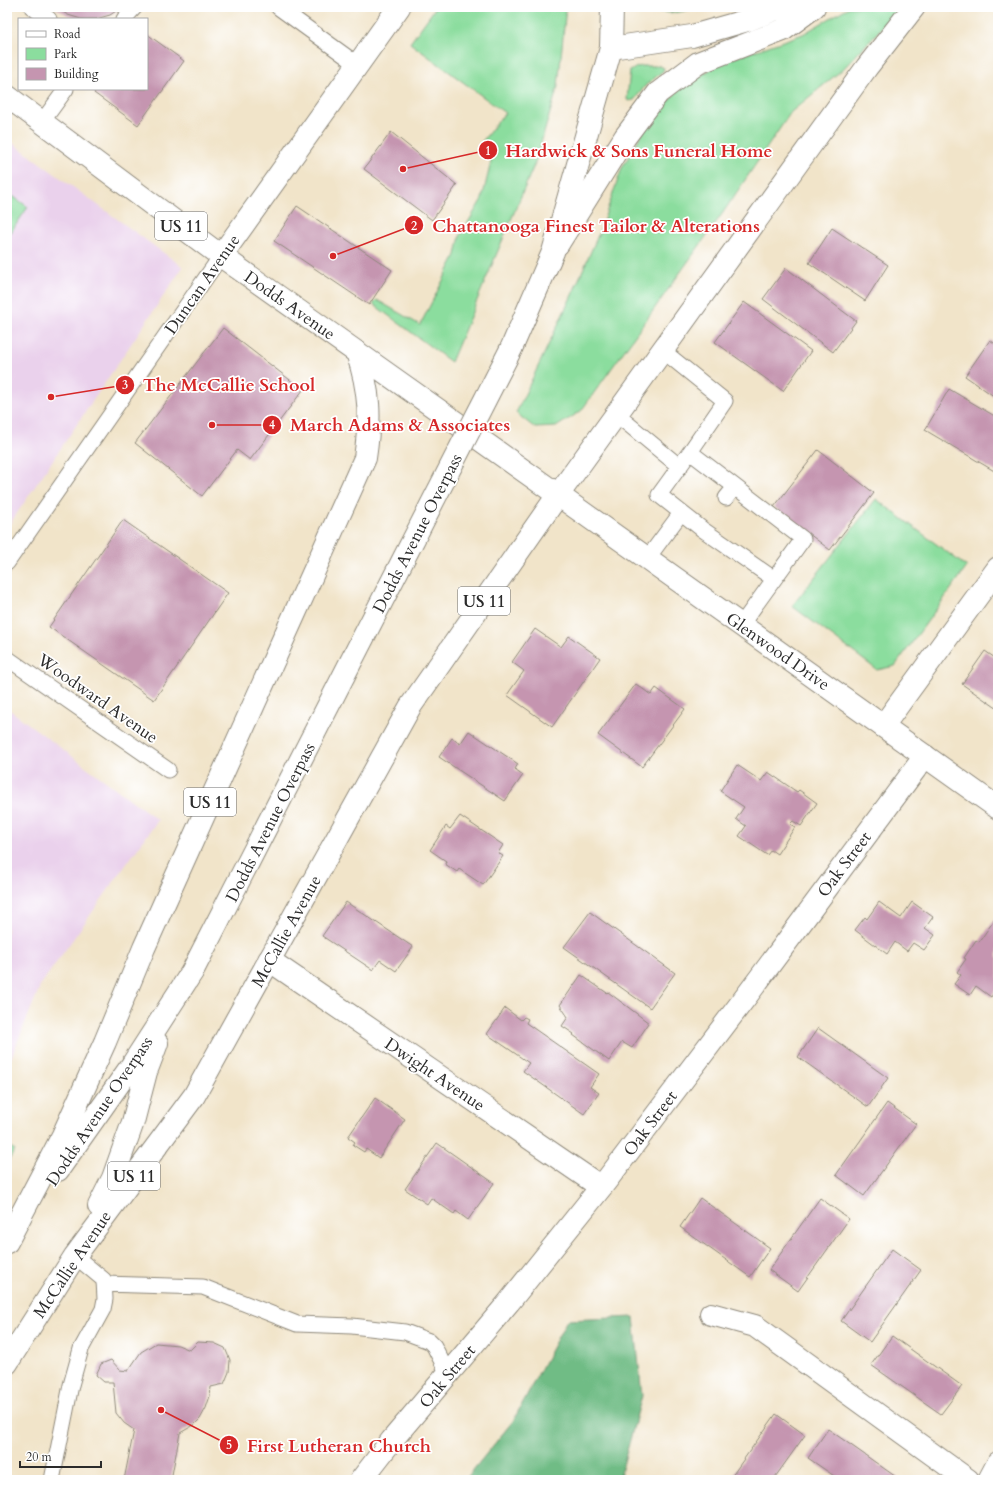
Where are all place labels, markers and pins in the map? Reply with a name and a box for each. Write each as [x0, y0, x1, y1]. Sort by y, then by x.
callout: Hardwick & Sons Funeral Home [478, 135, 780, 165]
callout: Chattanooga Finest Tailor & Alterations [404, 210, 768, 240]
callout: The McCallie School [115, 370, 323, 400]
callout: March Adams & Associates [262, 410, 519, 440]
callout: First Lutheran Church [219, 1430, 438, 1460]

